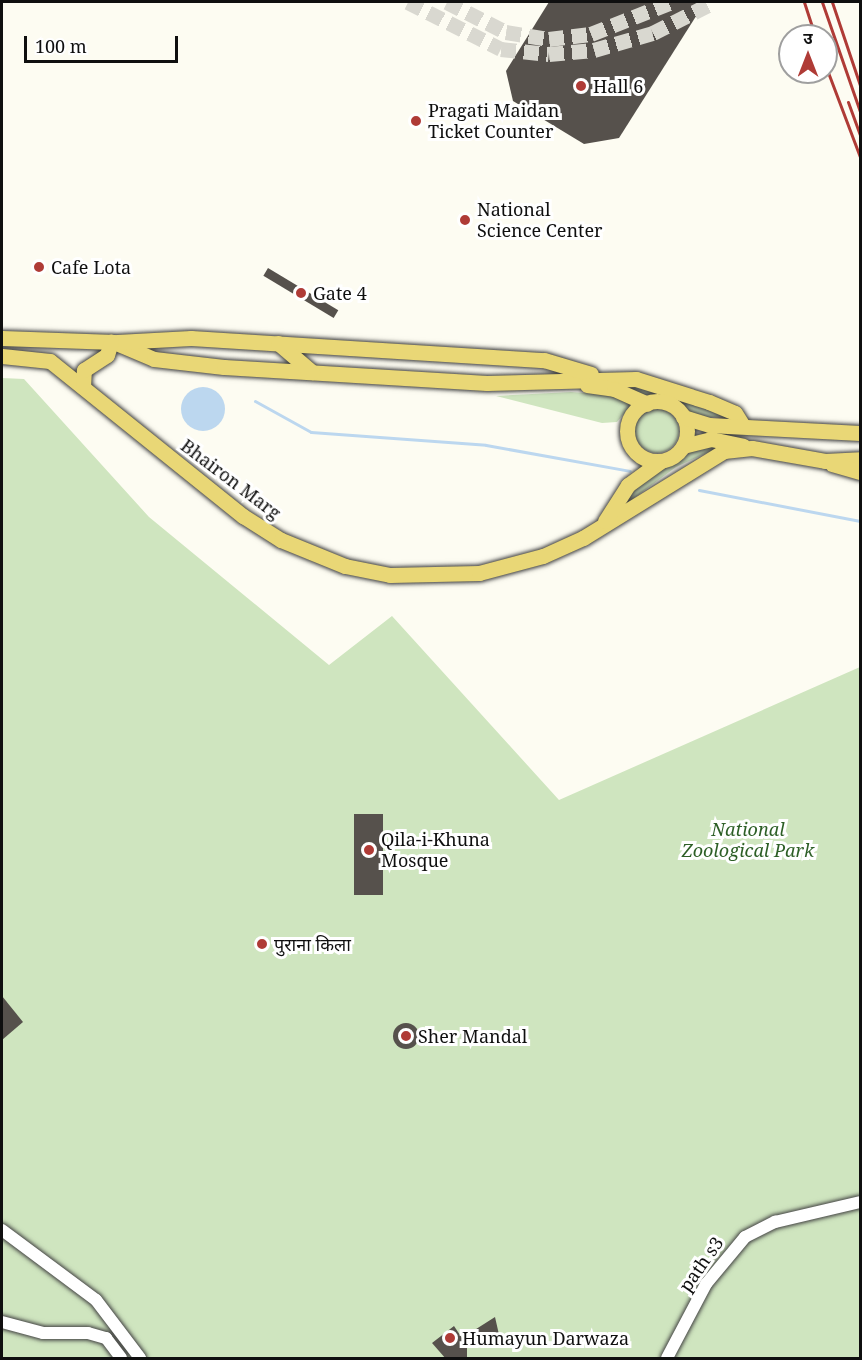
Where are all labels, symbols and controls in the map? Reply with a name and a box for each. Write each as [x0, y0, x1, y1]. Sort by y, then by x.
scale bar [27, 24, 182, 62]
north arrow [778, 24, 838, 84]
text: उ [803, 27, 813, 49]
text: 100 m [35, 34, 87, 58]
place label: Hall 6 [593, 75, 643, 97]
marker: Hall 6 [574, 79, 588, 93]
place label: Pragati Maidan Ticket Counter [428, 100, 559, 142]
marker: Pragati Maidan Ticket Counter [409, 114, 423, 128]
place label: National Science Center [477, 199, 603, 242]
marker: National Science Center [458, 213, 472, 227]
place label: Cafe Lota [51, 256, 131, 278]
marker: Cafe Lota [32, 260, 46, 274]
place label: Gate 4 [313, 282, 367, 304]
marker: Gate 4 [294, 286, 308, 300]
street label: Bhairon Marg [177, 434, 285, 524]
park label: National Zoological Park [682, 819, 814, 862]
place label: Qila-i-Khuna Mosque [381, 829, 490, 872]
marker: Qila-i-Khuna Mosque [362, 843, 376, 857]
place label: पुराना किला [274, 933, 351, 955]
marker: पुराना किला [255, 937, 269, 951]
place label: Sher Mandal [418, 1025, 527, 1047]
marker: Sher Mandal [399, 1029, 413, 1043]
street label: path s3 [674, 1232, 728, 1296]
place label: Humayun Darwaza [462, 1327, 629, 1349]
marker: Humayun Darwaza [443, 1331, 457, 1345]

